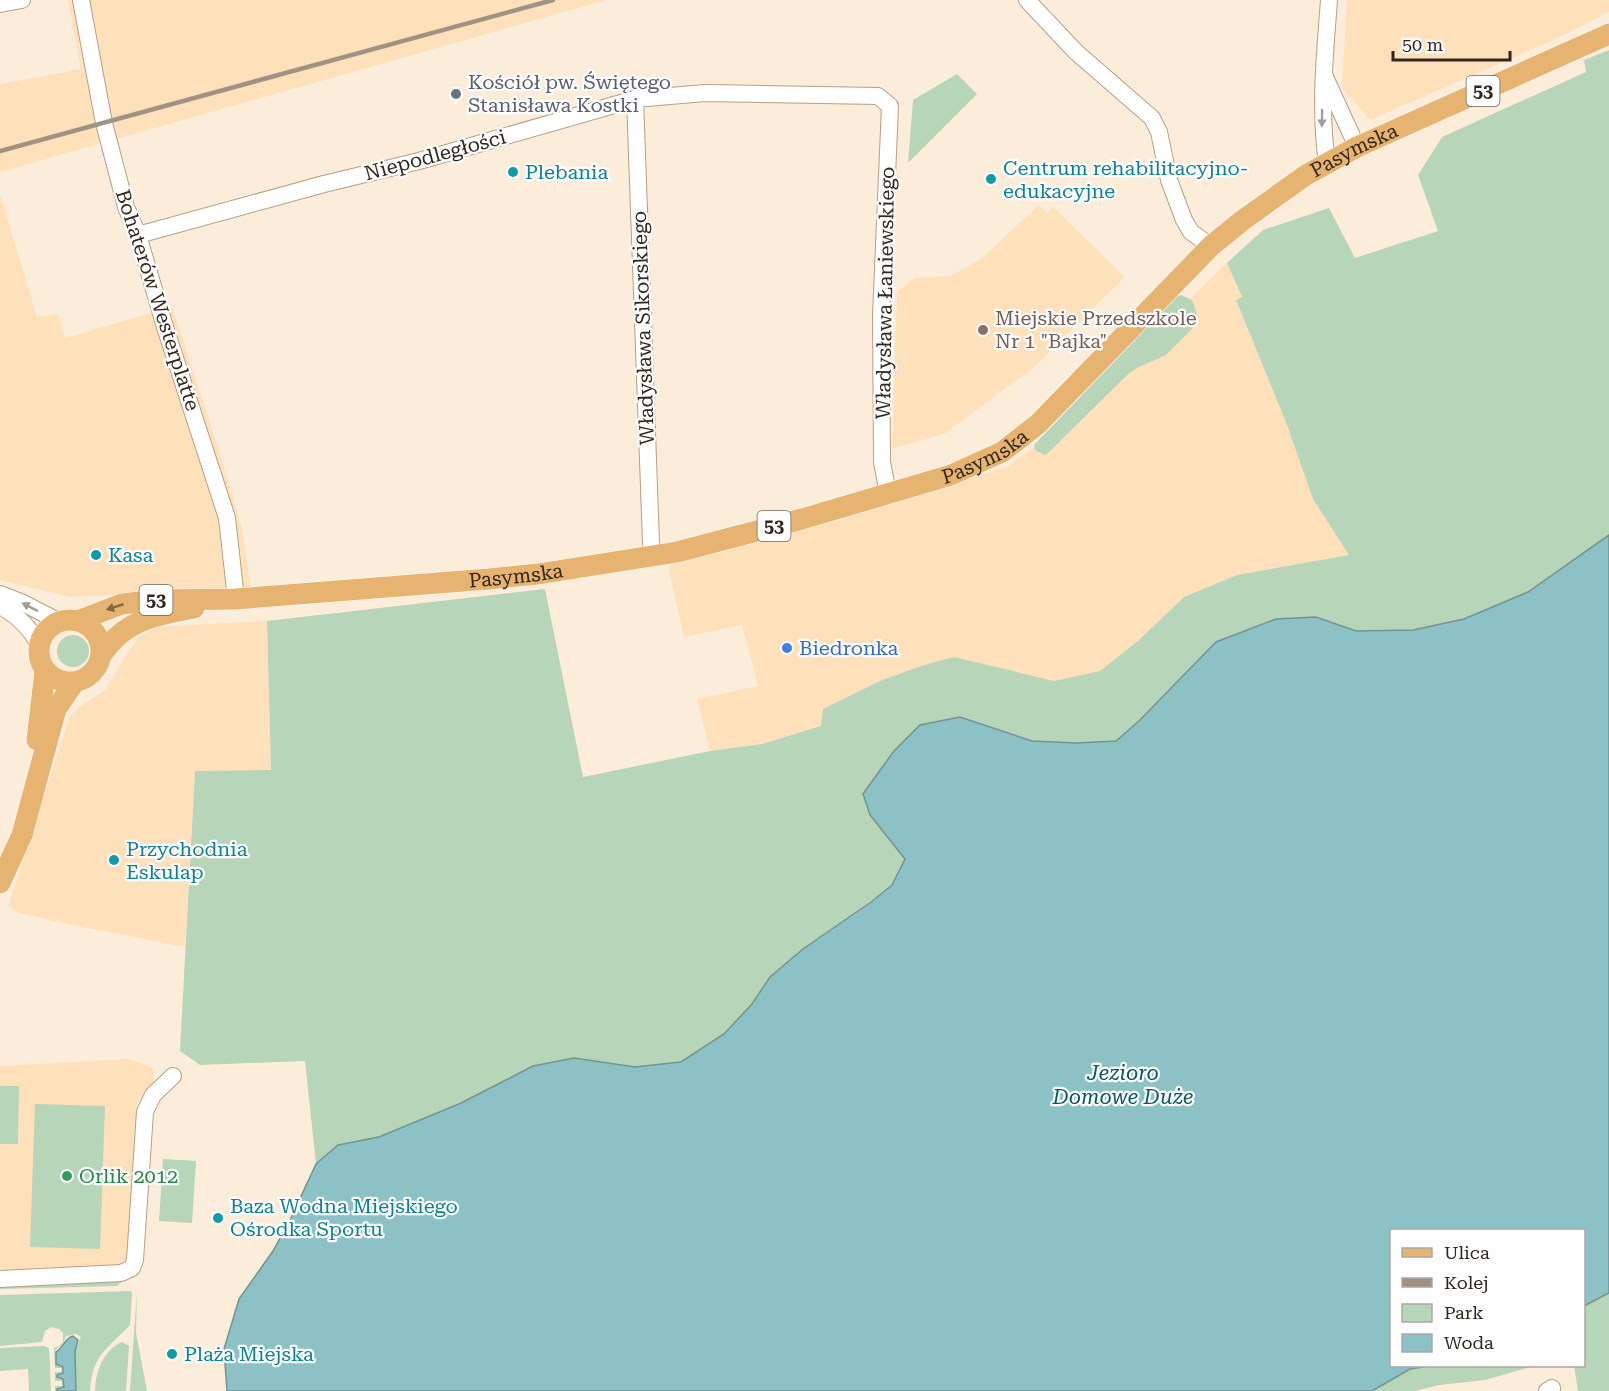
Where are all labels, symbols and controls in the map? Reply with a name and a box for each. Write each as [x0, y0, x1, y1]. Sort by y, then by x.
scale bar [1393, 24, 1510, 62]
text: 50 m [1402, 34, 1443, 55]
place label: Kościół pw. Świętego Stanisława Kostki [468, 70, 671, 117]
road number: 53 [1466, 76, 1500, 106]
marker: Kościół pw. Świętego Stanisława Kostki [449, 87, 463, 101]
one-way arrow [1318, 108, 1327, 127]
street label: Pasymska [1306, 118, 1402, 182]
street label: Niepodległości [362, 125, 508, 185]
place label: Centrum rehabilitacyjno- edukacyjne [1003, 156, 1249, 203]
place label: Plebania [525, 160, 608, 184]
marker: Plebania [506, 165, 520, 179]
street label: Władysława Łaniewskiego [871, 166, 899, 420]
marker: Centrum rehabilitacyjno- edukacyjne [984, 172, 998, 186]
street label: Bohaterów Westerplatte [111, 186, 205, 414]
street label: Władysława Sikorskiego [627, 210, 659, 446]
place label: Miejskie Przedszkole Nr 1 "Bajka" [995, 306, 1197, 353]
marker: Miejskie Przedszkole Nr 1 "Bajka" [976, 323, 990, 337]
street label: Pasymska [939, 424, 1033, 489]
road number: 53 [758, 511, 790, 541]
place label: Kasa [108, 543, 153, 567]
marker: Kasa [89, 548, 103, 562]
street label: Pasymska [468, 558, 565, 593]
road number: 53 [140, 585, 172, 615]
one-way arrow [22, 602, 39, 612]
one-way arrow [106, 603, 124, 612]
place label: Biedronka [799, 636, 899, 660]
marker: Biedronka [780, 641, 794, 655]
place label: Przychodnia Eskulap [126, 837, 248, 884]
marker: Przychodnia Eskulap [107, 853, 121, 867]
water label: Jezioro Domowe Duże [1052, 1061, 1193, 1109]
place label: Orlik 2012 [79, 1164, 178, 1188]
marker: Orlik 2012 [60, 1169, 74, 1183]
place label: Baza Wodna Miejskiego Ośrodka Sportu [230, 1194, 458, 1241]
marker: Baza Wodna Miejskiego Ośrodka Sportu [211, 1211, 225, 1225]
legend [1390, 1229, 1585, 1367]
text: Ulica [1444, 1242, 1490, 1263]
text: Kolej [1444, 1272, 1489, 1293]
text: Park [1444, 1302, 1484, 1323]
text: Woda [1444, 1332, 1494, 1353]
place label: Plaża Miejska [184, 1342, 314, 1366]
marker: Plaża Miejska [165, 1347, 179, 1361]

